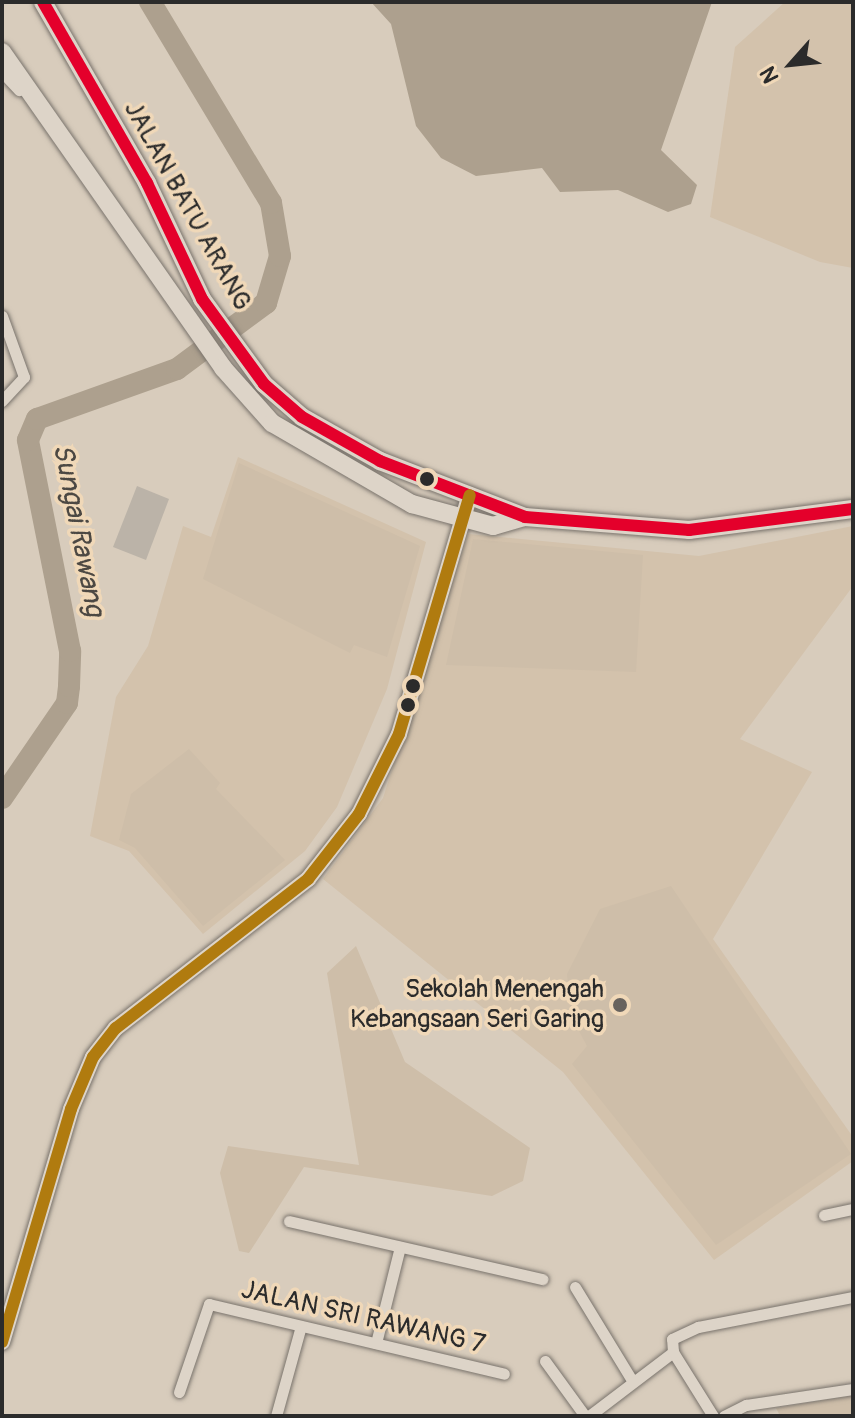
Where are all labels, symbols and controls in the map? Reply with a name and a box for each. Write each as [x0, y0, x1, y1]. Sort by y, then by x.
north arrow [751, 24, 831, 104]
text: N [754, 62, 785, 88]
street label: JALAN BATU ARANG [117, 96, 257, 316]
water label: Sungai Rawang [45, 441, 111, 619]
unlabelled marker [419, 471, 435, 487]
unlabelled marker [405, 678, 421, 694]
unlabelled marker [400, 697, 416, 713]
place label: Sekolah Menengah Kebangsaan Seri Garing [350, 974, 604, 1036]
marker: Sekolah Menengah Kebangsaan Seri Garing [611, 996, 629, 1014]
street label: JALAN SRI RAWANG 7 [238, 1275, 488, 1361]

